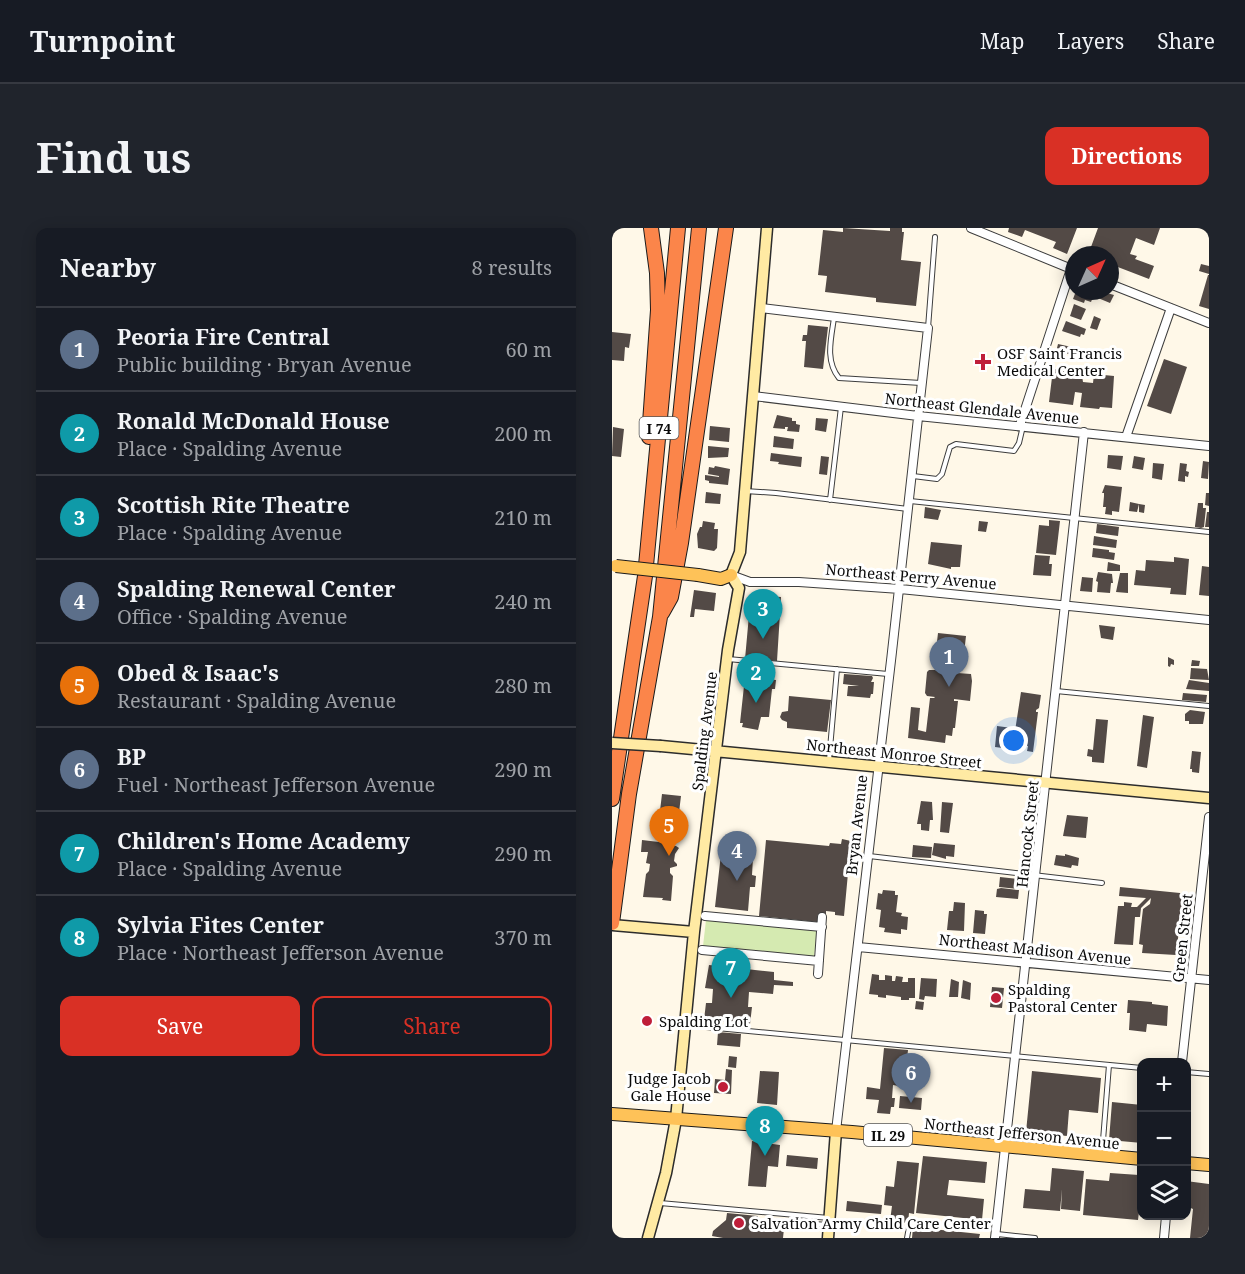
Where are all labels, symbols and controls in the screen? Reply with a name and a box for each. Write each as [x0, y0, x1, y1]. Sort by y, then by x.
text: Turnpoint [30, 22, 175, 60]
text: Map [980, 27, 1024, 55]
text: Layers [1057, 27, 1124, 55]
text: Share [1157, 27, 1215, 55]
button: Directions [1045, 127, 1209, 185]
text: Find us [36, 128, 191, 185]
north arrow [1065, 246, 1119, 300]
text: Nearby [60, 249, 156, 285]
text: 8 results [472, 254, 552, 281]
text: Peoria Fire Central [117, 321, 329, 351]
text: 1 [74, 336, 85, 363]
text: 60 m [506, 336, 552, 363]
place label: OSF Saint Francis Medical Center [997, 343, 1122, 380]
text: Public building · Bryan Avenue [117, 351, 412, 378]
marker: OSF Saint Francis Medical Center [974, 353, 992, 371]
street label: Northeast Glendale Avenue [884, 388, 1080, 428]
text: Ronald McDonald House [117, 405, 390, 435]
road number: I 74 [640, 417, 678, 439]
text: 2 [74, 420, 85, 447]
text: 200 m [494, 420, 552, 447]
text: Place · Spalding Avenue [117, 435, 342, 462]
text: Scottish Rite Theatre [117, 489, 350, 519]
text: 3 [74, 504, 85, 531]
text: 210 m [494, 504, 552, 531]
text: Place · Spalding Avenue [117, 519, 342, 546]
street label: Northeast Perry Avenue [825, 559, 997, 593]
text: Spalding Renewal Center [117, 573, 396, 603]
text: 4 [74, 588, 85, 615]
text: 240 m [494, 588, 552, 615]
pin: 3 [744, 590, 782, 639]
text: Office · Spalding Avenue [117, 603, 347, 630]
pin: 1 [930, 638, 968, 687]
pin: 2 [736, 654, 776, 703]
text: Obed & Isaac's [117, 657, 279, 687]
street label: Spalding Avenue [687, 670, 721, 792]
text: 5 [74, 672, 85, 699]
text: 280 m [494, 672, 552, 699]
text: Restaurant · Spalding Avenue [117, 687, 396, 714]
your location [999, 726, 1028, 755]
street label: Northeast Monroe Street [805, 734, 983, 772]
text: BP [117, 741, 146, 771]
text: 6 [74, 756, 85, 783]
text: 290 m [494, 756, 552, 783]
text: Fuel · Northeast Jefferson Avenue [117, 771, 435, 798]
street label: Bryan Avenue [841, 774, 871, 876]
street label: Hancock Street [1011, 779, 1043, 889]
pin: 5 [650, 806, 688, 856]
text: Children's Home Academy [117, 825, 410, 855]
pin: 4 [718, 832, 756, 881]
text: 7 [74, 840, 85, 867]
text: 290 m [494, 840, 552, 867]
text: Place · Spalding Avenue [117, 855, 342, 882]
street label: Green Street [1167, 893, 1197, 983]
text: Sylvia Fites Center [117, 909, 324, 939]
text: 8 [74, 924, 85, 951]
text: 370 m [494, 924, 552, 951]
street label: Northeast Madison Avenue [938, 929, 1132, 969]
text: Place · Northeast Jefferson Avenue [117, 939, 444, 966]
pin: 7 [712, 948, 750, 998]
place label: Spalding Pastoral Center [1008, 979, 1117, 1016]
marker: Spalding Pastoral Center [989, 991, 1003, 1005]
button: Save [60, 996, 300, 1056]
button: Share [312, 996, 552, 1056]
place label: Spalding Lot [659, 1011, 748, 1031]
marker: Spalding Lot [640, 1014, 654, 1028]
pin: 6 [892, 1054, 930, 1103]
map controls [1137, 1058, 1191, 1220]
button: + [1137, 1058, 1191, 1112]
place label: Judge Jacob Gale House [627, 1068, 711, 1105]
marker: Judge Jacob Gale House [716, 1080, 730, 1094]
pin: 8 [746, 1106, 784, 1156]
button: − [1137, 1112, 1191, 1166]
street label: Northeast Jefferson Avenue [923, 1113, 1121, 1153]
road number: IL 29 [864, 1124, 912, 1146]
button: layers [1137, 1166, 1191, 1220]
place label: Salvation Army Child Care Center [751, 1213, 991, 1233]
marker: Salvation Army Child Care Center [732, 1216, 746, 1230]

